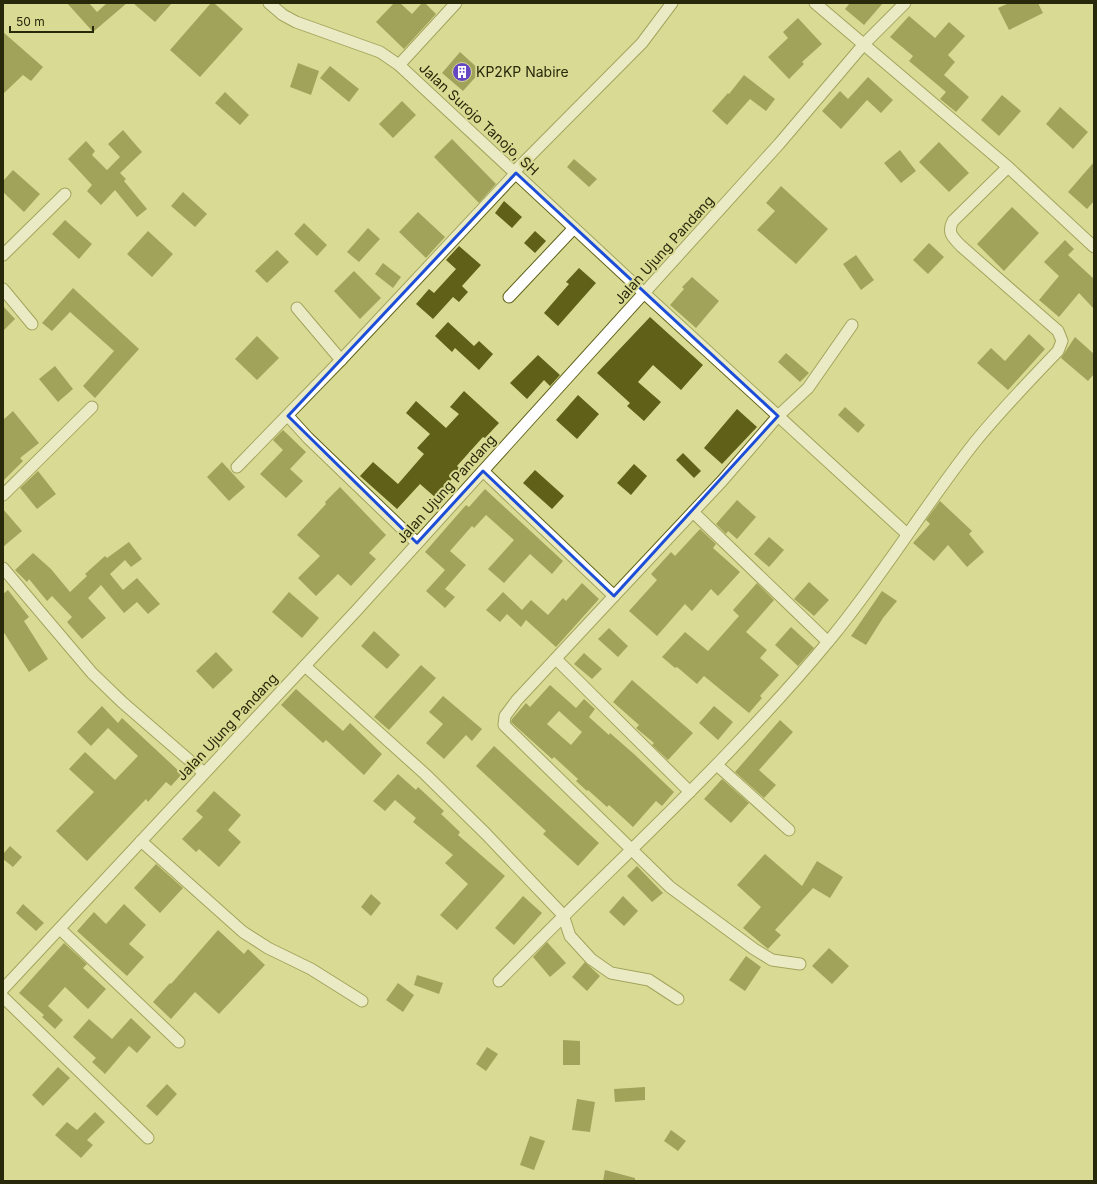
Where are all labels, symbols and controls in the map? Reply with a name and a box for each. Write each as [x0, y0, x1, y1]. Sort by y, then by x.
scale bar [10, 8, 93, 34]
text: 50 m [16, 14, 45, 29]
street label: Jalan Surojo Tanojo, SH [416, 59, 543, 179]
building icon: KP2KP Nabire [451, 61, 473, 83]
place label: KP2KP Nabire [476, 63, 569, 80]
street label: Jalan Ujung Pandang [610, 192, 717, 308]
street label: Jalan Ujung Pandang [392, 431, 499, 547]
street label: Jalan Ujung Pandang [172, 669, 281, 784]

